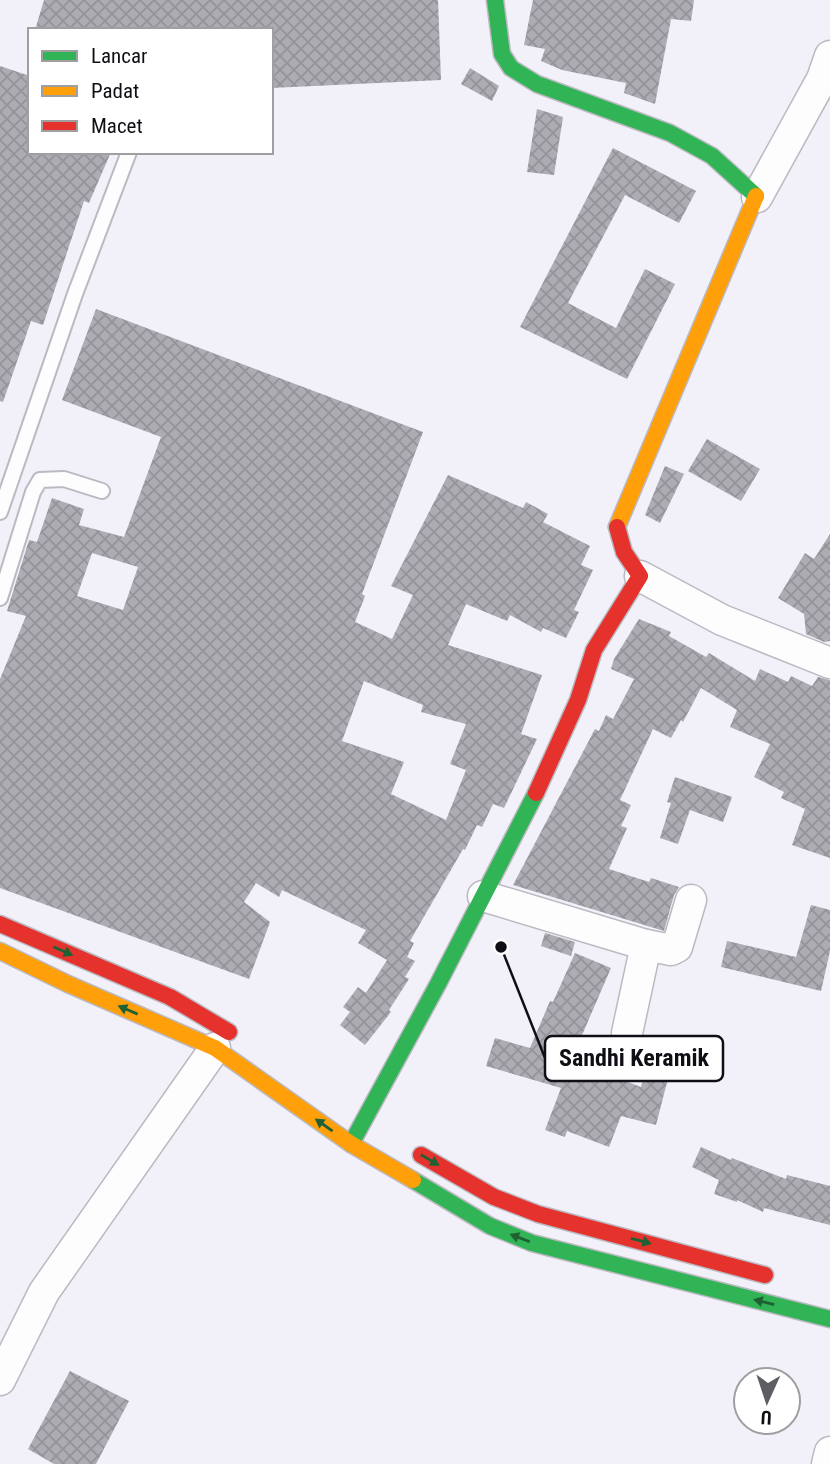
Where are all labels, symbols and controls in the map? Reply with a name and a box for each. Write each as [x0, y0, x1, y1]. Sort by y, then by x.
legend [28, 28, 273, 154]
text: Lancar [91, 44, 147, 68]
text: Padat [91, 79, 139, 103]
text: Macet [91, 114, 143, 138]
one-way arrow [52, 946, 73, 957]
one-way arrow [118, 1004, 139, 1015]
callout: Sandhi Keramik [545, 1036, 723, 1081]
text: Sandhi Keramik [559, 1044, 710, 1072]
one-way arrow [315, 1118, 333, 1132]
one-way arrow [420, 1154, 439, 1166]
one-way arrow [510, 1233, 531, 1244]
one-way arrow [630, 1236, 652, 1247]
one-way arrow [753, 1296, 775, 1307]
north arrow [732, 1366, 802, 1436]
text: U [760, 1406, 772, 1429]

